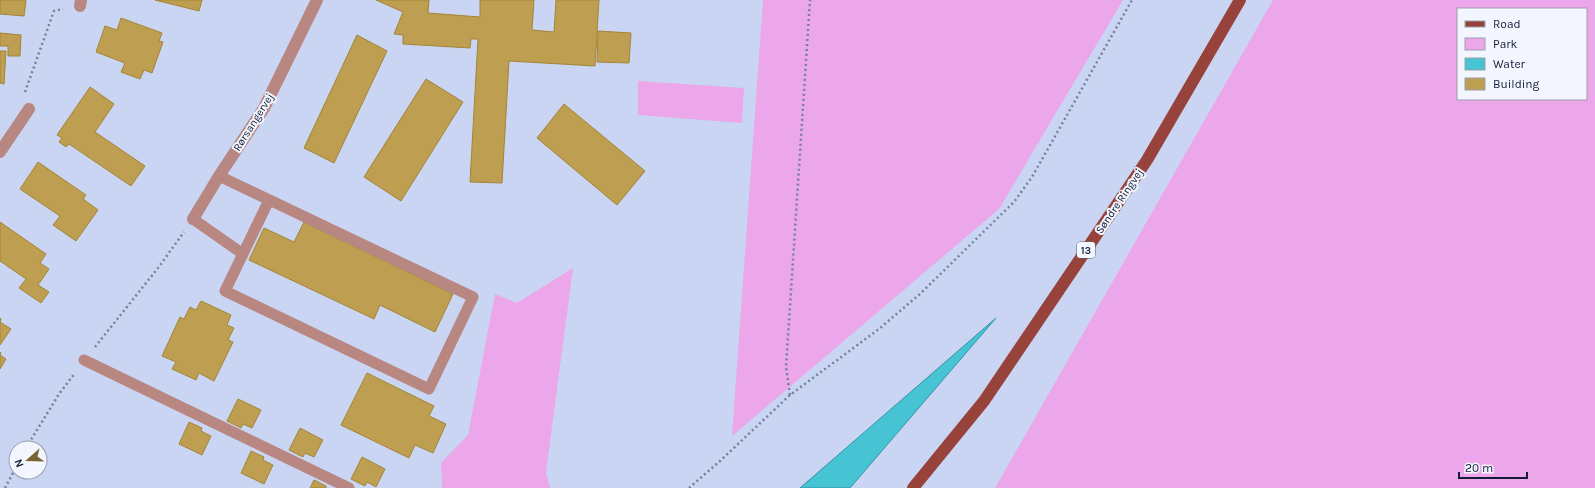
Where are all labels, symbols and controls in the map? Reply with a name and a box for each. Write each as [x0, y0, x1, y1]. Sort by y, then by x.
legend [1457, 8, 1587, 100]
text: Road [1493, 17, 1521, 31]
text: Park [1493, 37, 1518, 51]
text: Water [1493, 57, 1526, 71]
text: Building [1493, 77, 1540, 91]
street label: Rørsangervej [231, 91, 276, 154]
street label: Søndre Ringvej [1093, 166, 1146, 236]
road number: 13 [1077, 242, 1095, 258]
north arrow [8, 440, 48, 480]
scale bar [1459, 454, 1527, 480]
text: N [12, 457, 27, 469]
text: 20 m [1465, 461, 1493, 475]

